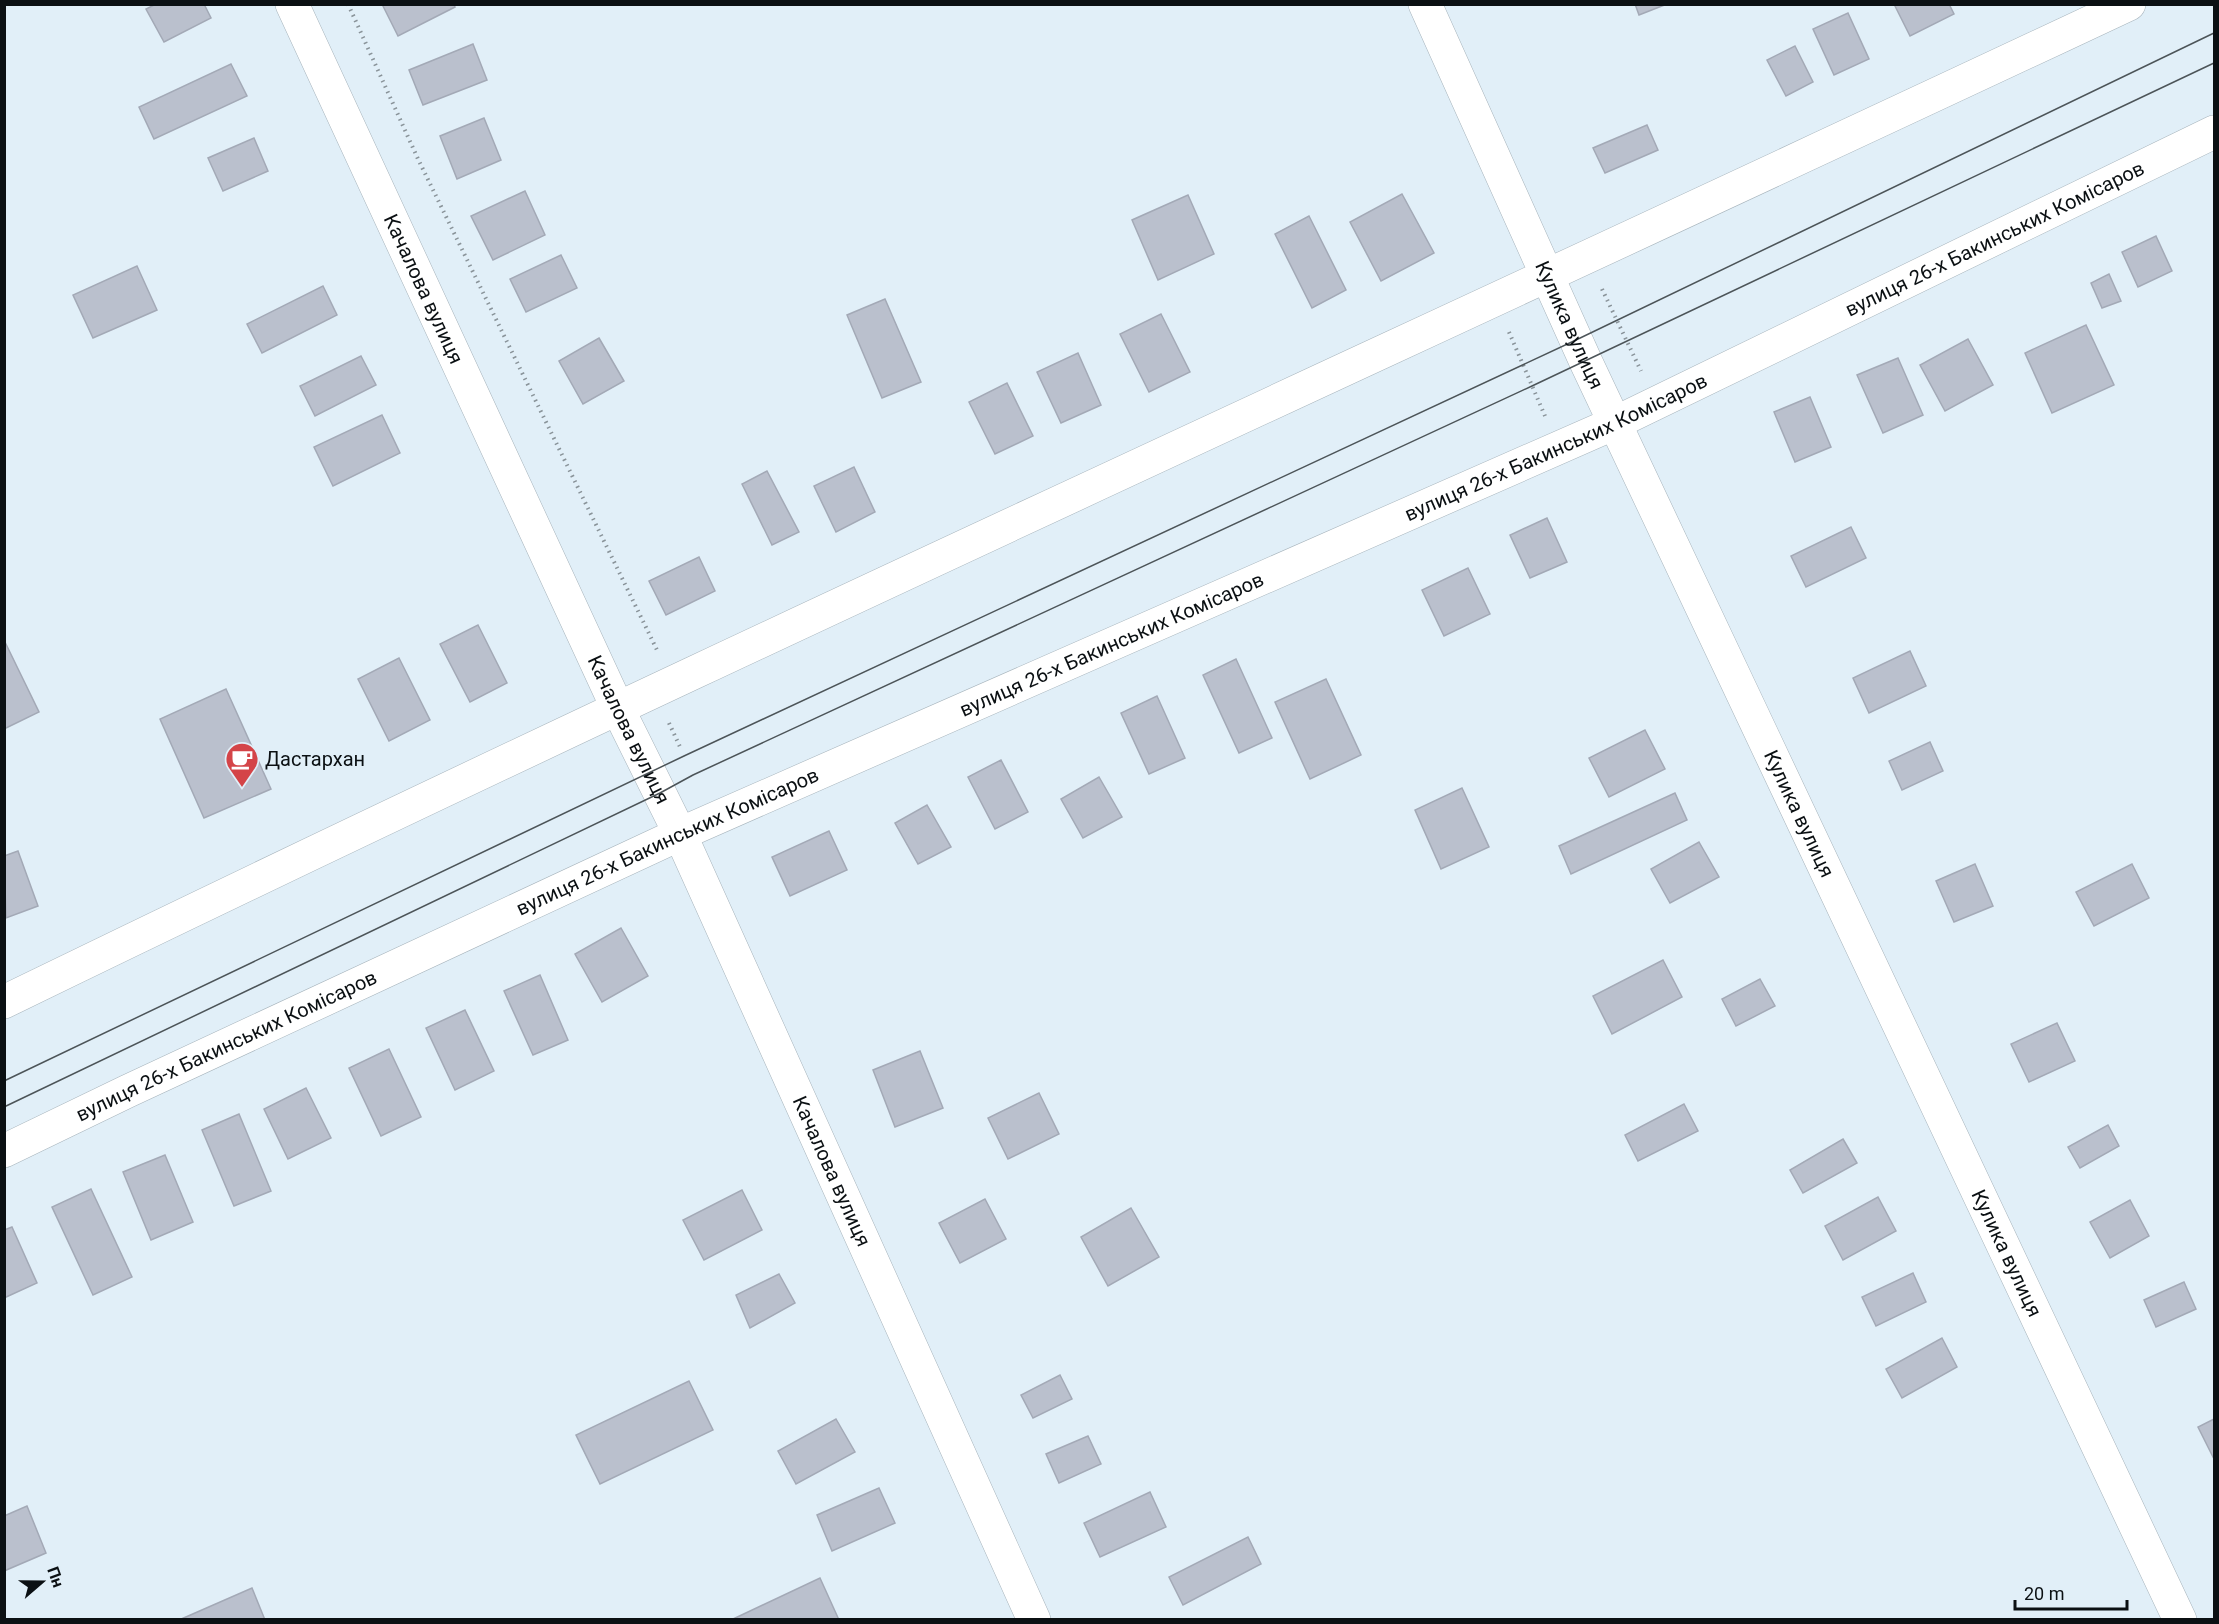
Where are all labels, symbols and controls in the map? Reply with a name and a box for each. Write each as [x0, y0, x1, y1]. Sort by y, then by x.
street label: вулиця 26-х Бакинських Комісаров [1841, 156, 2148, 321]
street label: Качалова вулиця [379, 210, 469, 368]
street label: Кулика вулиця [1530, 257, 1609, 393]
street label: вулиця 26-х Бакинських Комісаров [1401, 368, 1711, 526]
street label: вулиця 26-х Бакинських Комісаров [956, 567, 1267, 722]
street label: Качалова вулиця [583, 651, 675, 808]
cafe icon: Дастархан [224, 741, 260, 788]
street label: Кулика вулиця [1759, 746, 1839, 881]
place label: Дастархан [265, 747, 365, 771]
street label: вулиця 26-х Бакинських Комісаров [512, 763, 822, 921]
street label: вулиця 26-х Бакинських Комісаров [72, 965, 381, 1126]
street label: Качалова вулиця [788, 1092, 876, 1250]
street label: Кулика вулиця [1966, 1186, 2047, 1321]
north arrow [12, 1552, 72, 1612]
text: Пн [43, 1564, 68, 1590]
scale bar [2015, 1573, 2128, 1611]
text: 20 m [2024, 1583, 2064, 1604]

